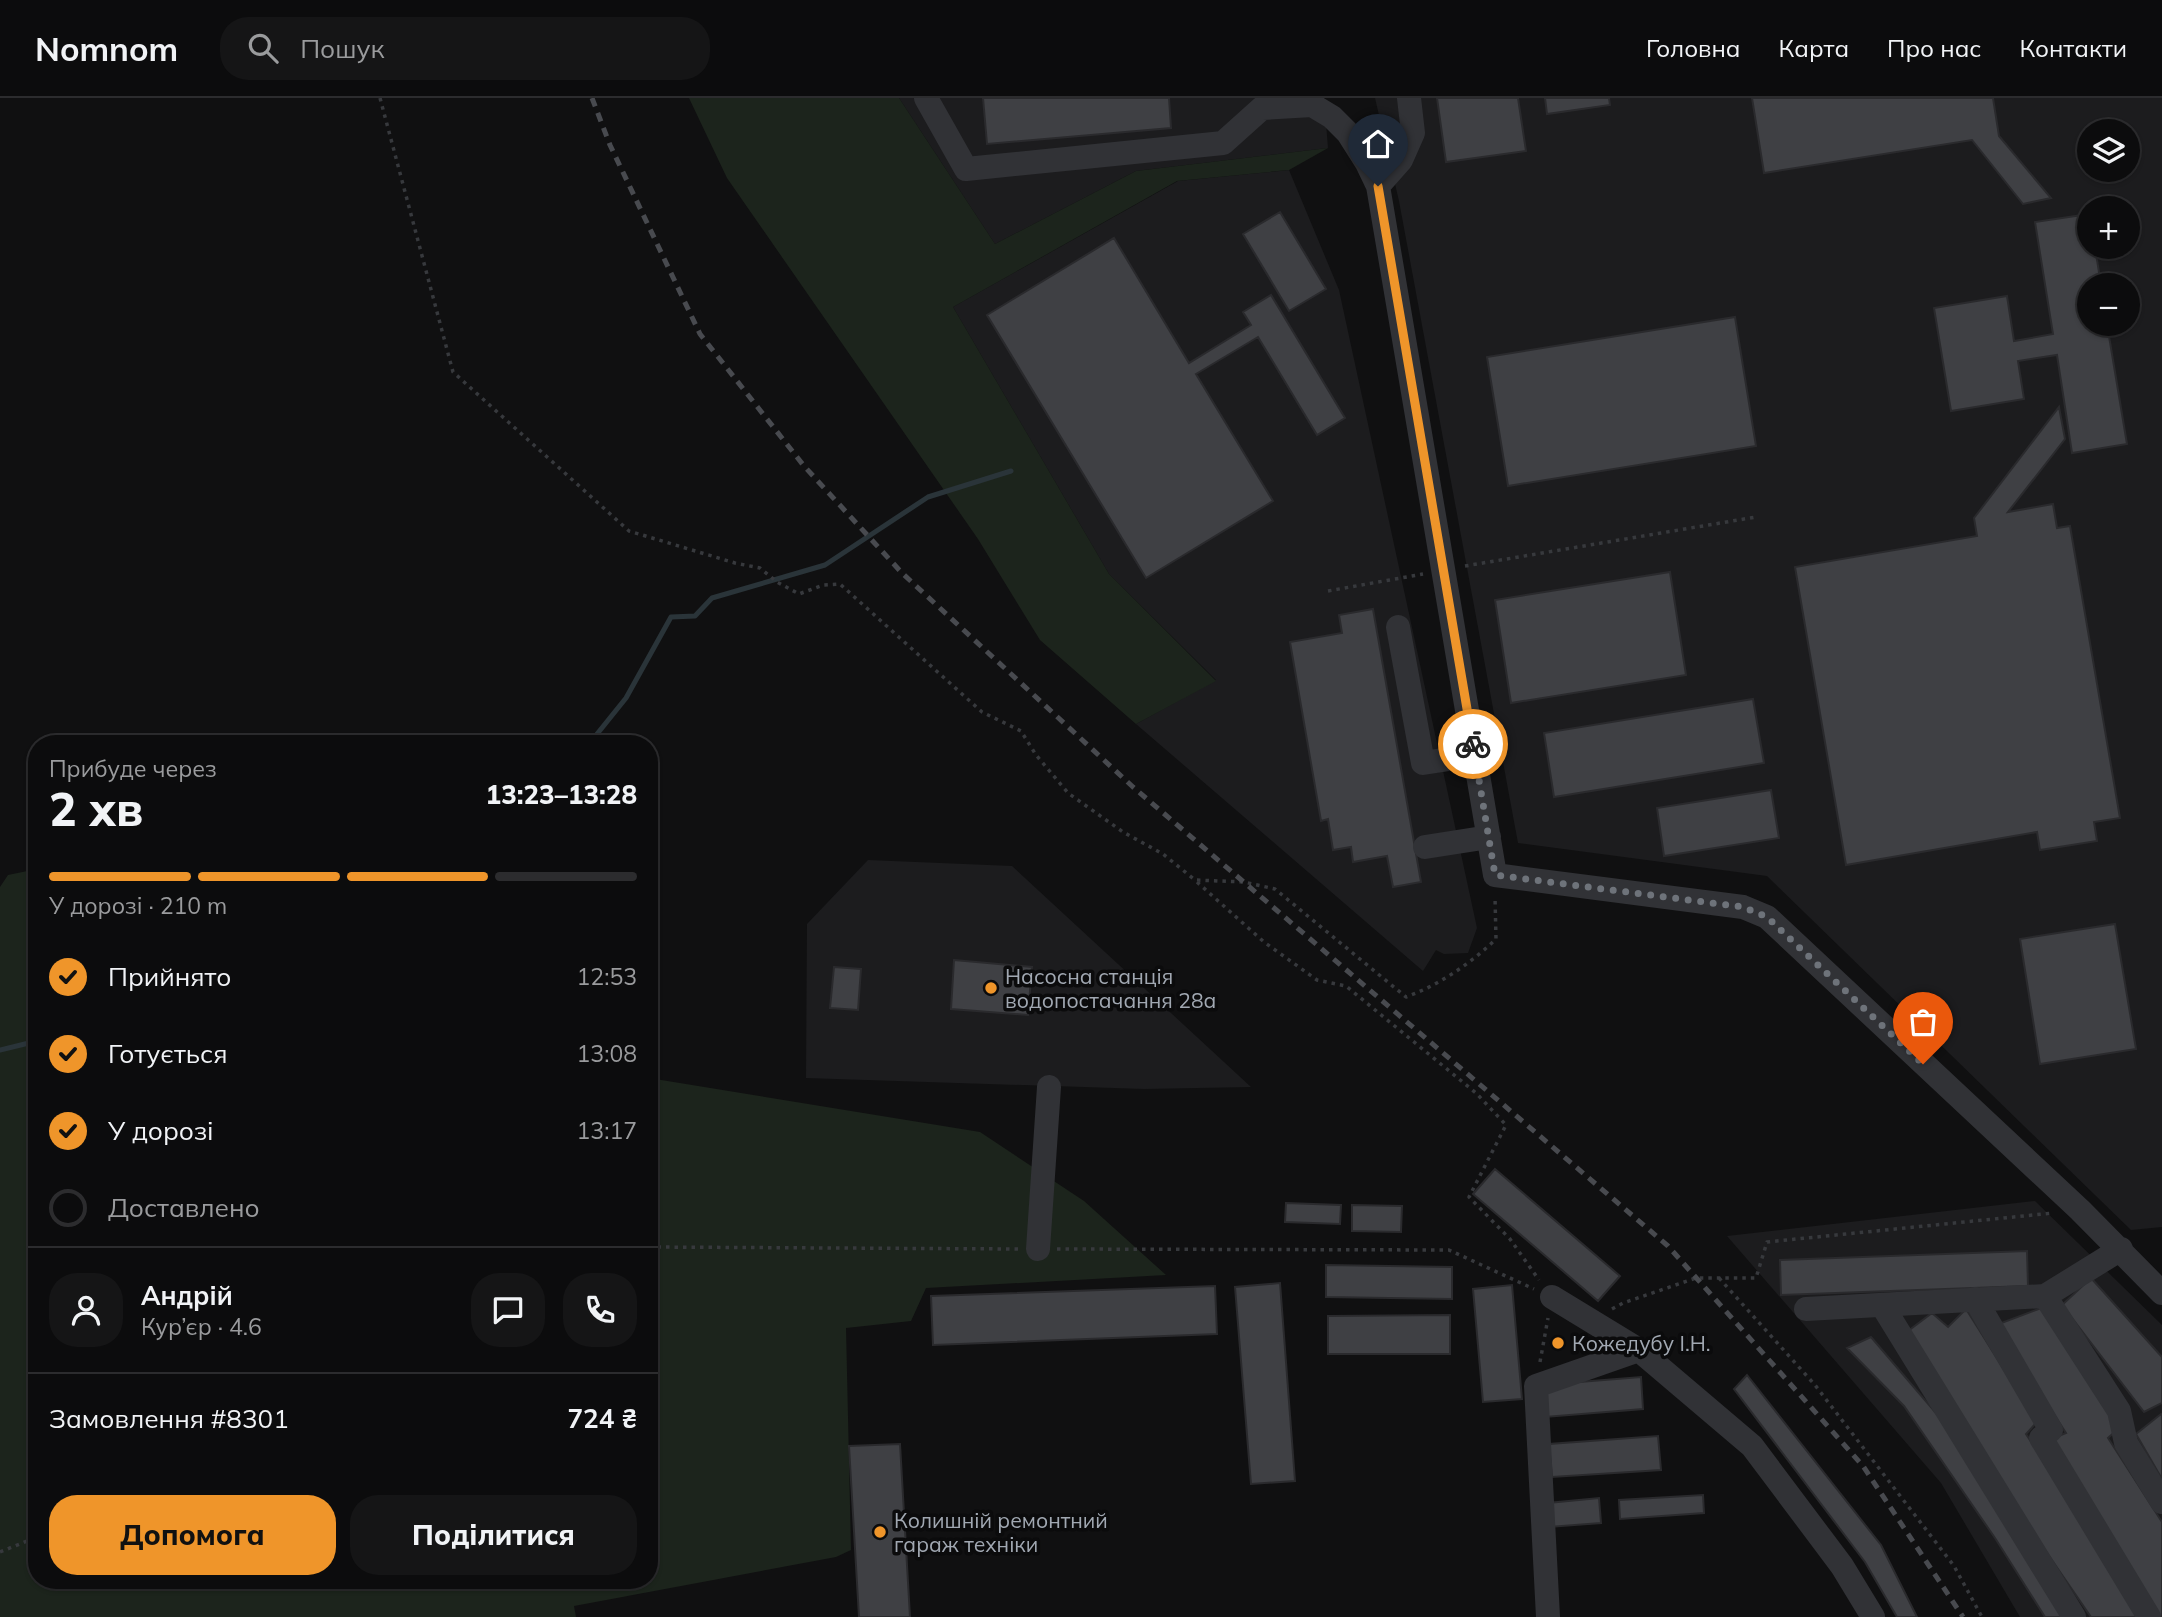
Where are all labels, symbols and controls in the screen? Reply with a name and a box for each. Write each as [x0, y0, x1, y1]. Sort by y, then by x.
search box [220, 17, 710, 80]
text: Nomnom [35, 28, 178, 69]
icon: search [244, 29, 282, 67]
text: Пошук [300, 32, 385, 65]
text: Головна [1646, 33, 1740, 63]
text: Карта [1778, 33, 1849, 63]
text: Про нас [1887, 33, 1981, 63]
text: Контакти [2019, 33, 2127, 63]
pin [1348, 114, 1408, 186]
map controls [2077, 119, 2140, 336]
button: layers [2077, 119, 2140, 182]
icon: home [1359, 125, 1397, 163]
button: + [2077, 196, 2140, 259]
button: − [2077, 273, 2140, 336]
courier [1438, 709, 1508, 779]
icon: bike [1454, 725, 1492, 763]
text: Прибуде через [49, 754, 217, 783]
text: 13:23–13:28 [486, 778, 637, 811]
text: 2 хв [49, 780, 143, 838]
text: У дорозі · 210 m [49, 891, 227, 920]
icon: check [49, 958, 87, 996]
text: Прийнято [108, 960, 231, 993]
text: 12:53 [577, 962, 637, 991]
place label: Насосна станція водопостачання 28а [1005, 963, 1216, 1013]
marker: Насосна станція водопостачання 28а [983, 980, 999, 996]
pin [1893, 992, 1953, 1064]
icon: bag [1904, 1003, 1942, 1041]
icon: check [49, 1035, 87, 1073]
text: Готується [108, 1037, 227, 1070]
text: 13:08 [577, 1039, 637, 1068]
icon: check [49, 1112, 87, 1150]
text: У дорозі [108, 1114, 214, 1147]
text: 13:17 [577, 1116, 637, 1145]
text: Доставлено [108, 1191, 260, 1224]
button: person [49, 1273, 123, 1347]
button: chat [471, 1273, 545, 1347]
button: phone [563, 1273, 637, 1347]
text: Андрій [141, 1279, 233, 1312]
text: Кур’єр · 4.6 [141, 1312, 262, 1341]
place label: Кожедубу І.Н. [1572, 1330, 1711, 1356]
marker: Кожедубу І.Н. [1550, 1335, 1566, 1351]
text: Замовлення #8301 [49, 1402, 289, 1435]
text: 724 ₴ [567, 1402, 637, 1435]
button: Допомога [49, 1495, 336, 1575]
button: Поділитися [350, 1495, 637, 1575]
place label: Колишній ремонтний гараж техніки [894, 1507, 1108, 1557]
marker: Колишній ремонтний гараж техніки [872, 1524, 888, 1540]

